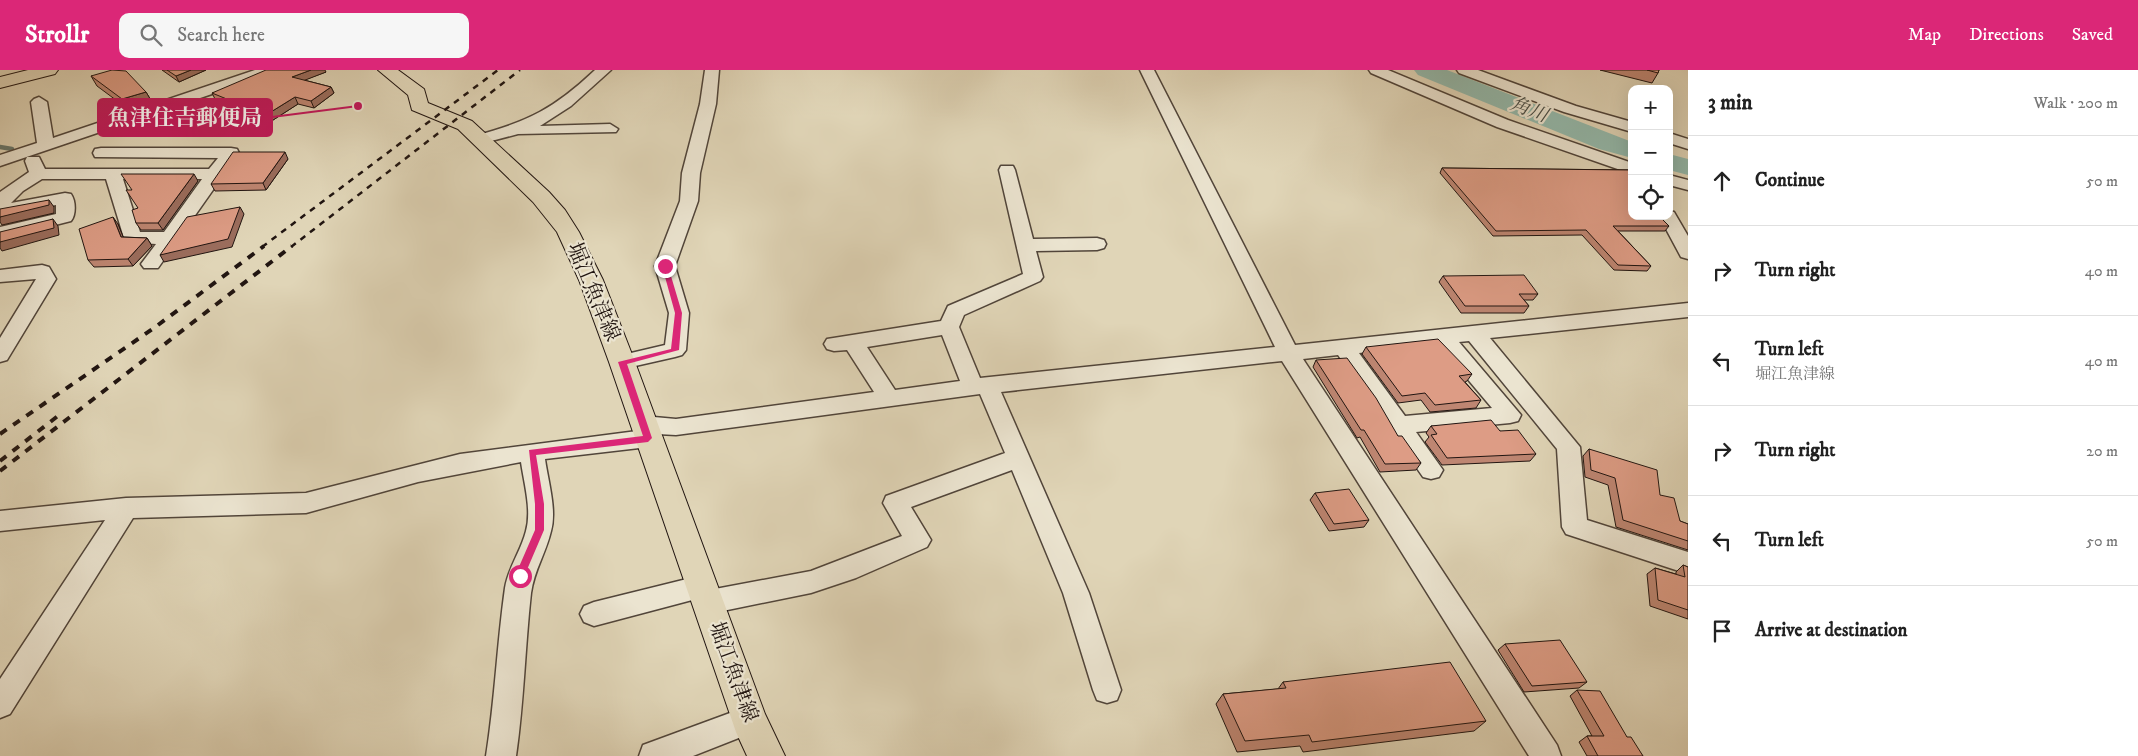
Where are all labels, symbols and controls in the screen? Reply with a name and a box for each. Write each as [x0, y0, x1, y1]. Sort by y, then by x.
search box [119, 13, 469, 58]
text: Strollr [25, 20, 89, 50]
icon: search [137, 21, 165, 49]
text: Search here [177, 24, 265, 47]
text: Map [1908, 24, 1941, 46]
text: Directions [1969, 24, 2044, 46]
text: Saved [2072, 24, 2113, 46]
map controls [1628, 85, 1673, 220]
button: + [1628, 85, 1673, 130]
text: 3 min [1708, 90, 1753, 116]
water label: 角川 [1507, 92, 1553, 128]
text: Walk · 200 m [2034, 93, 2118, 113]
callout: 魚津住吉郵便局 [98, 99, 272, 136]
text: 魚津住吉郵便局 [108, 105, 262, 132]
button: − [1628, 130, 1673, 175]
icon: ahead [1708, 167, 1736, 195]
text: Continue [1755, 169, 1825, 192]
text: 50 m [2086, 171, 2118, 191]
button: locate [1628, 175, 1673, 220]
street label: 堀江魚津線 [561, 239, 625, 345]
route end [654, 255, 677, 278]
icon: right [1708, 257, 1736, 285]
text: Turn right [1755, 259, 1835, 282]
text: 40 m [2085, 261, 2118, 281]
text: Turn left [1755, 338, 1824, 361]
icon: left [1708, 347, 1736, 375]
text: 40 m [2085, 351, 2118, 371]
text: 堀江魚津線 [1755, 364, 1835, 384]
icon: right [1708, 437, 1736, 465]
text: Turn right [1755, 439, 1835, 462]
text: 20 m [2086, 441, 2118, 461]
icon: left [1708, 527, 1736, 555]
text: Turn left [1755, 529, 1824, 552]
text: 50 m [2086, 531, 2118, 551]
route start [509, 565, 532, 588]
icon: arrive [1708, 617, 1736, 645]
street label: 堀江魚津線 [703, 618, 763, 726]
text: Arrive at destination [1755, 619, 1907, 642]

